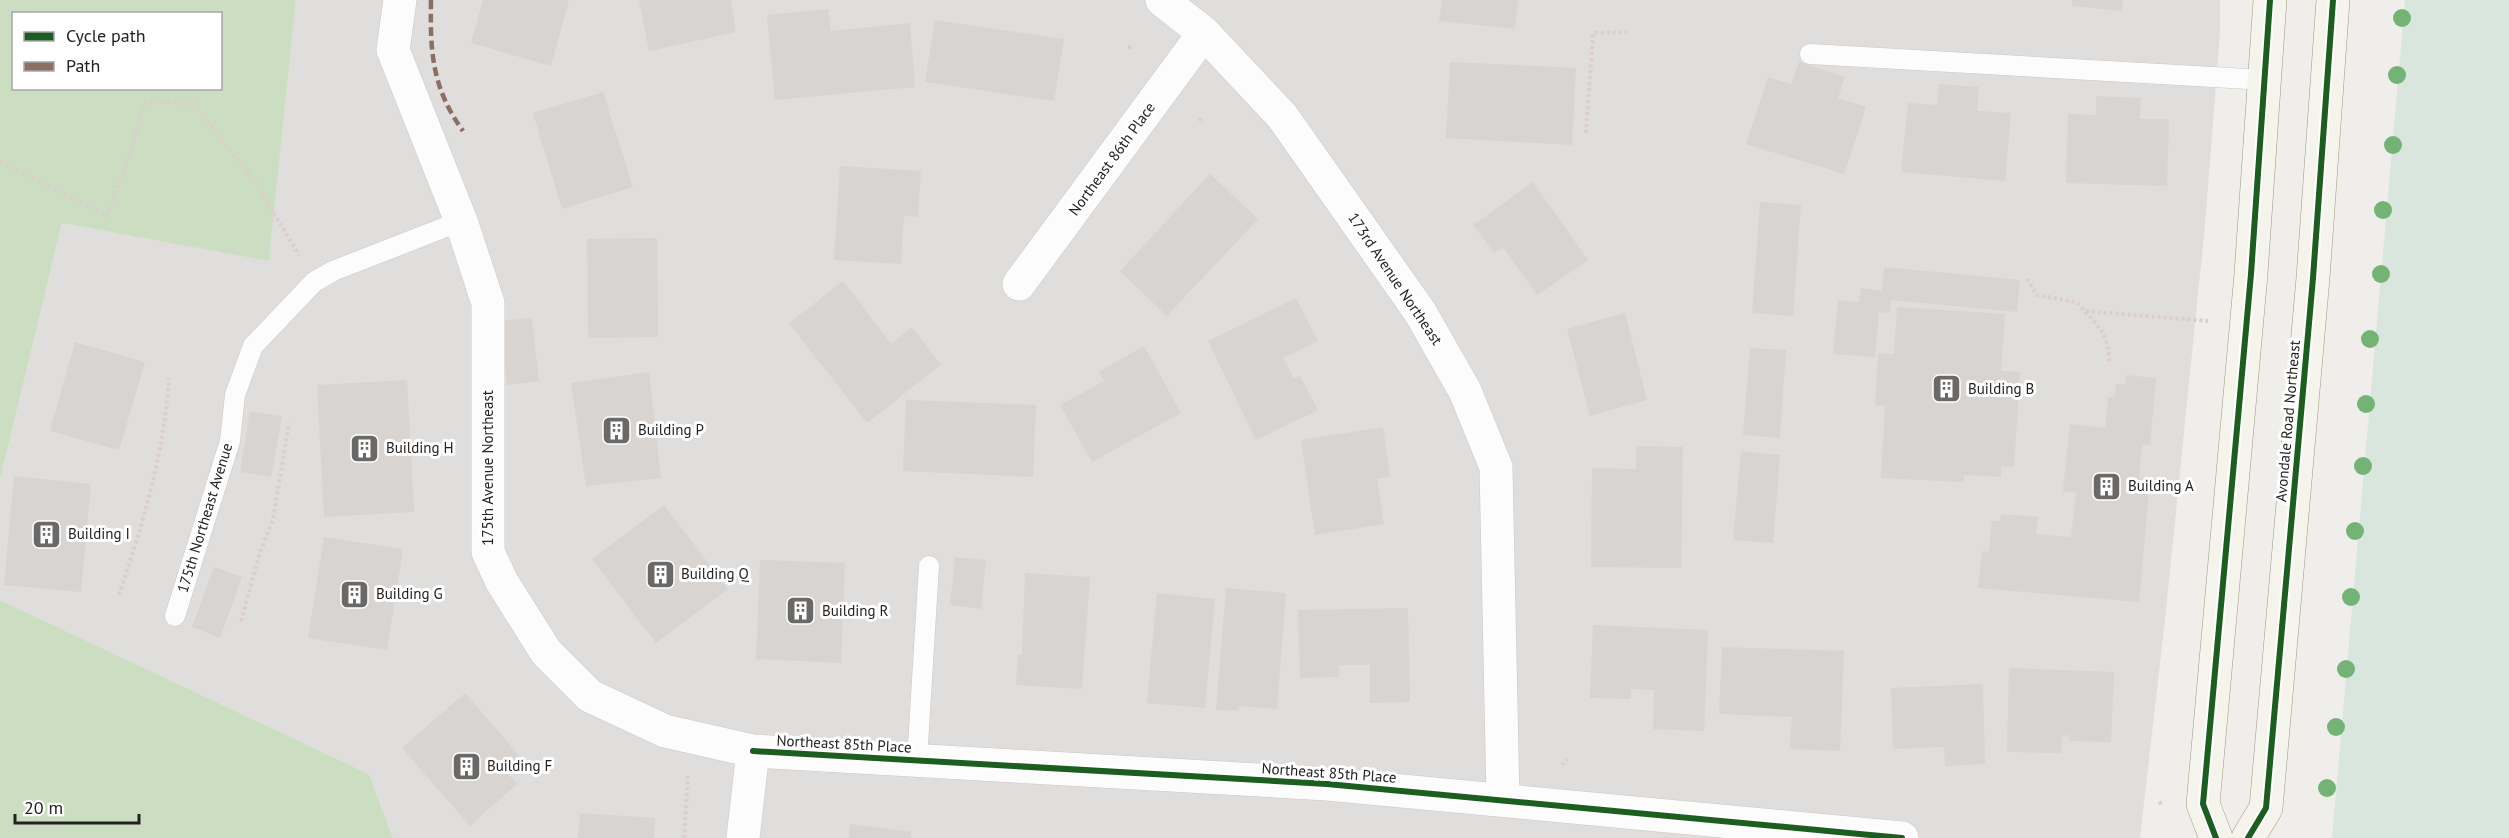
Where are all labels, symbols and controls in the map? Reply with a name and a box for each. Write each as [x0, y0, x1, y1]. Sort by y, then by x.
legend [12, 12, 222, 90]
text: Cycle path [66, 24, 146, 47]
text: Path [66, 54, 100, 77]
street label: Northeast 86th Place [1064, 98, 1159, 219]
street label: 173rd Avenue Northeast [1344, 209, 1447, 348]
street label: Avondale Road Northeast [2271, 339, 2304, 503]
building icon: Building B [1931, 373, 1963, 405]
place label: Building B [1968, 379, 2034, 398]
street label: 175th Avenue Northeast [478, 390, 497, 546]
building icon: Building P [601, 414, 633, 446]
place label: Building P [638, 420, 704, 439]
building icon: Building H [349, 432, 381, 464]
place label: Building H [386, 438, 454, 457]
street label: 175th Northeast Avenue [173, 441, 236, 595]
building icon: Building A [2091, 470, 2123, 502]
place label: Building A [2128, 476, 2194, 495]
building icon: Building I [31, 518, 63, 550]
place label: Building I [68, 524, 130, 543]
building icon: Building Q [644, 558, 676, 590]
place label: Building Q [681, 564, 750, 583]
building icon: Building G [339, 578, 371, 610]
place label: Building G [376, 584, 443, 603]
building icon: Building R [785, 595, 817, 627]
place label: Building R [822, 601, 889, 620]
street label: Northeast 85th Place [776, 730, 912, 757]
building icon: Building F [450, 750, 482, 782]
place label: Building F [487, 756, 552, 775]
street label: Northeast 85th Place [1261, 758, 1397, 787]
scale bar [15, 787, 140, 825]
text: 20 m [24, 796, 63, 819]

